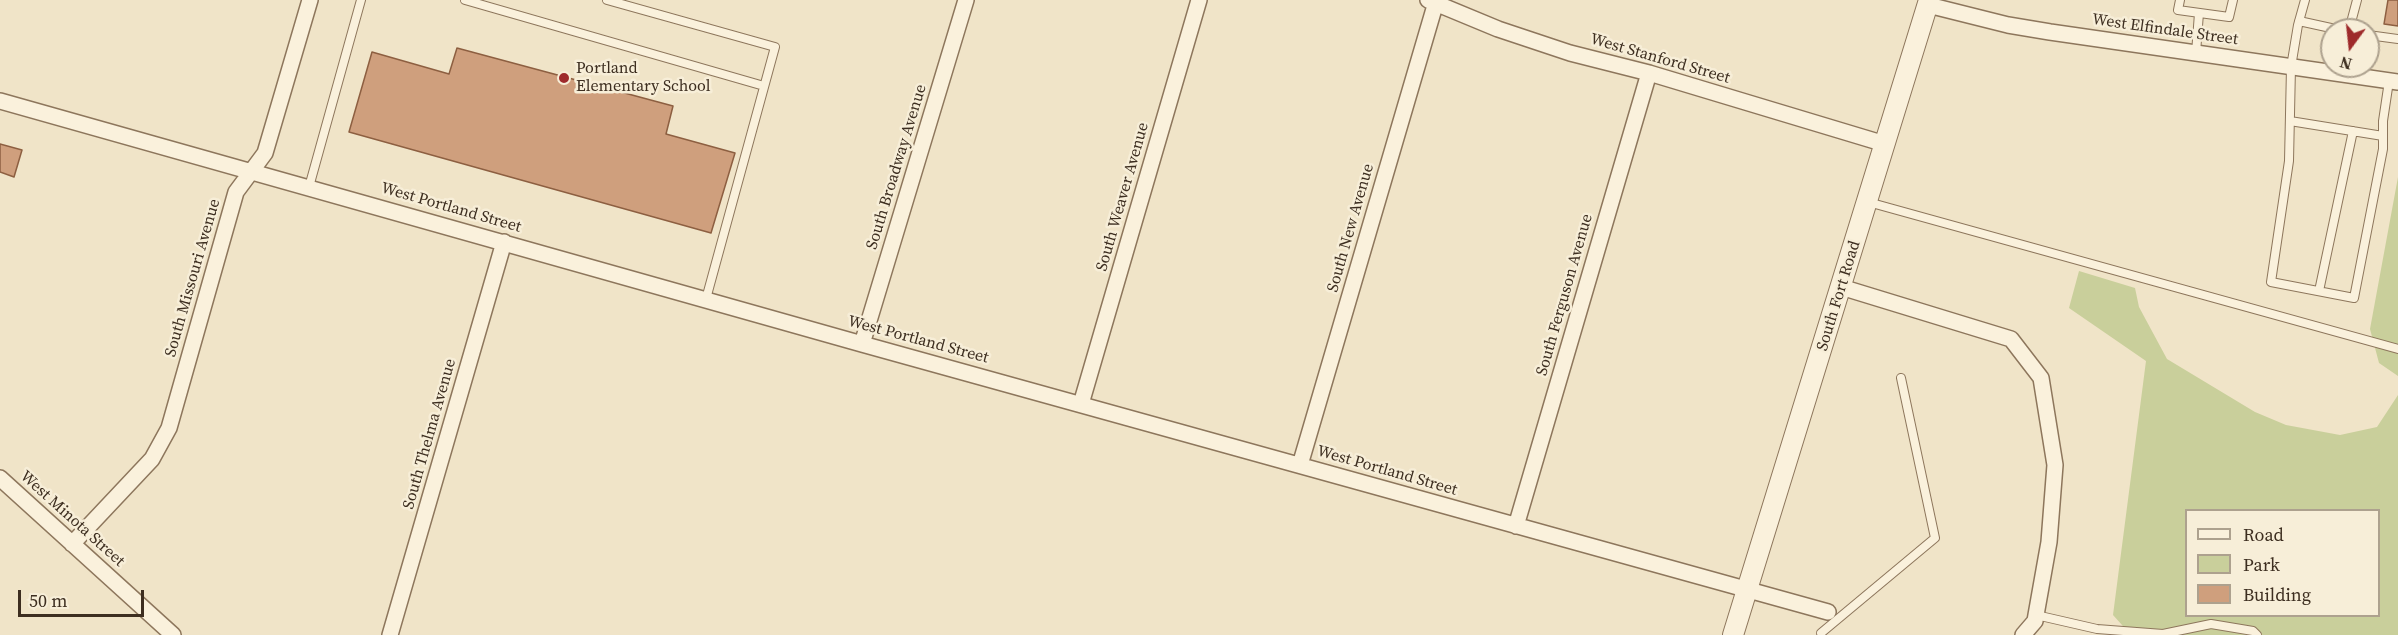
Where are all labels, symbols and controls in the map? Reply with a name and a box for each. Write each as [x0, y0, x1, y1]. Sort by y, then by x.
street label: West Elfindale Street [2091, 10, 2239, 50]
north arrow [2320, 18, 2380, 78]
street label: West Stanford Street [1588, 30, 1732, 88]
text: N [2337, 51, 2354, 76]
place label: Portland Elementary School [576, 59, 710, 97]
marker: Portland Elementary School [557, 71, 571, 85]
street label: South Broadway Avenue [863, 82, 931, 252]
street label: South Weaver Avenue [1093, 120, 1153, 274]
street label: South New Avenue [1323, 162, 1379, 294]
street label: West Portland Street [379, 179, 523, 237]
street label: South Missouri Avenue [161, 197, 225, 359]
street label: South Ferguson Avenue [1533, 212, 1597, 378]
street label: South Fort Road [1813, 239, 1865, 353]
street label: West Portland Street [845, 312, 991, 368]
street label: South Thelma Avenue [399, 357, 461, 511]
street label: West Portland Street [1315, 442, 1459, 500]
street label: West Minota Street [16, 467, 128, 571]
legend [2185, 509, 2380, 617]
text: Road [2243, 522, 2284, 547]
text: Park [2243, 552, 2280, 577]
scale bar [21, 578, 147, 616]
text: Building [2243, 582, 2311, 607]
text: 50 m [29, 588, 67, 613]

